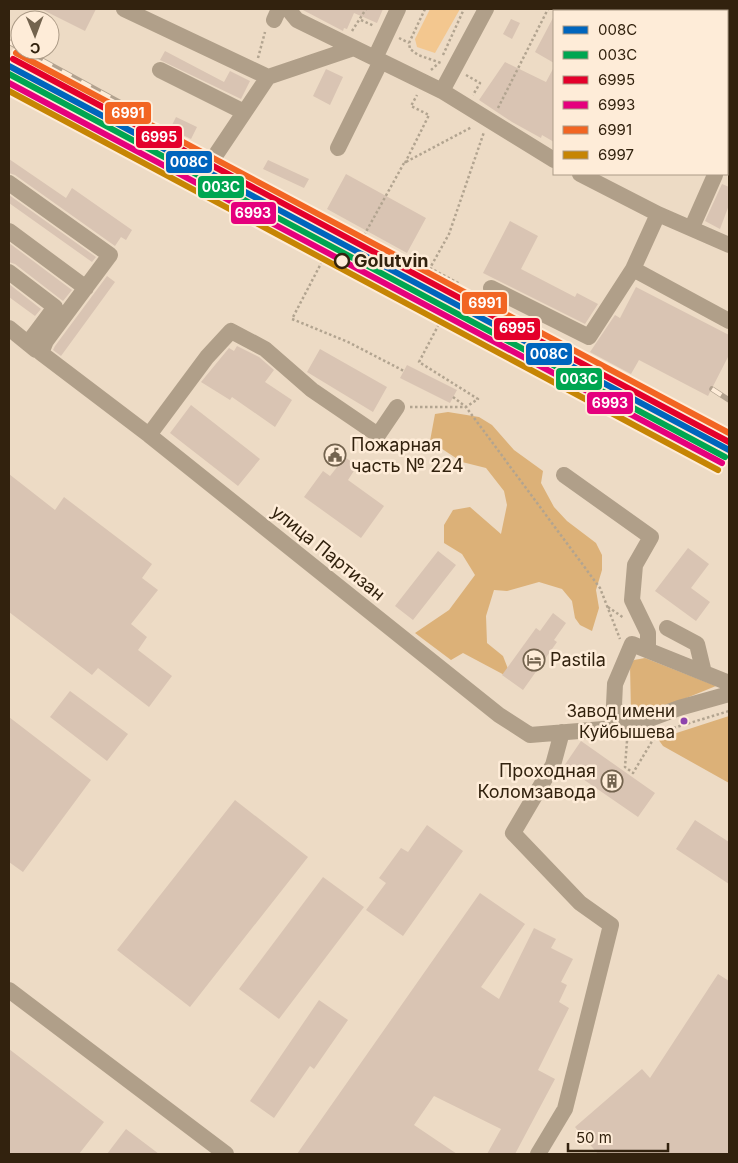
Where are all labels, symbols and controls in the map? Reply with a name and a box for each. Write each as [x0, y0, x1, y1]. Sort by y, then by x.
north arrow [10, 10, 60, 60]
legend [553, 10, 728, 175]
text: 008С [598, 20, 637, 39]
text: С [30, 40, 41, 57]
text: 003С [598, 45, 637, 64]
text: 6995 [598, 70, 635, 89]
text: 6993 [598, 95, 635, 114]
line badge: 6991 [104, 101, 152, 125]
text: 6991 [111, 104, 145, 121]
text: 6991 [598, 120, 632, 139]
line badge: 6995 [135, 125, 183, 149]
text: 6995 [141, 128, 177, 145]
text: 6997 [598, 145, 634, 164]
line badge: 008С [165, 150, 213, 174]
text: 008С [170, 153, 208, 170]
line badge: 003С [197, 175, 245, 199]
text: 003С [202, 178, 240, 195]
line badge: 6993 [230, 201, 277, 225]
text: 6993 [235, 204, 271, 221]
place label: Golutvin [354, 250, 429, 271]
marker: Golutvin [334, 253, 350, 269]
line badge: 6991 [461, 291, 508, 315]
text: 6991 [468, 294, 502, 311]
line badge: 6995 [493, 317, 541, 341]
text: 6995 [499, 319, 535, 336]
line badge: 008С [525, 342, 573, 366]
text: 008С [530, 345, 568, 362]
line badge: 003С [555, 367, 603, 391]
text: 003С [560, 370, 598, 387]
line badge: 6993 [586, 391, 634, 415]
text: 6993 [592, 394, 628, 411]
place label: Пожарная часть № 224 [351, 434, 464, 476]
public building icon: Пожарная часть № 224 [323, 443, 347, 467]
street label: улица Партизан [267, 500, 389, 605]
hotel icon: Pastila [522, 648, 546, 672]
place label: Pastila [550, 649, 606, 670]
place label: Завод имени Куйбышева [567, 701, 675, 742]
marker: Завод имени Куйбышева [679, 716, 689, 726]
place label: Проходная Коломзавода [477, 760, 596, 802]
building icon: Проходная Коломзавода [600, 769, 624, 793]
scale bar [568, 1120, 668, 1152]
text: 50 m [576, 1128, 612, 1147]

